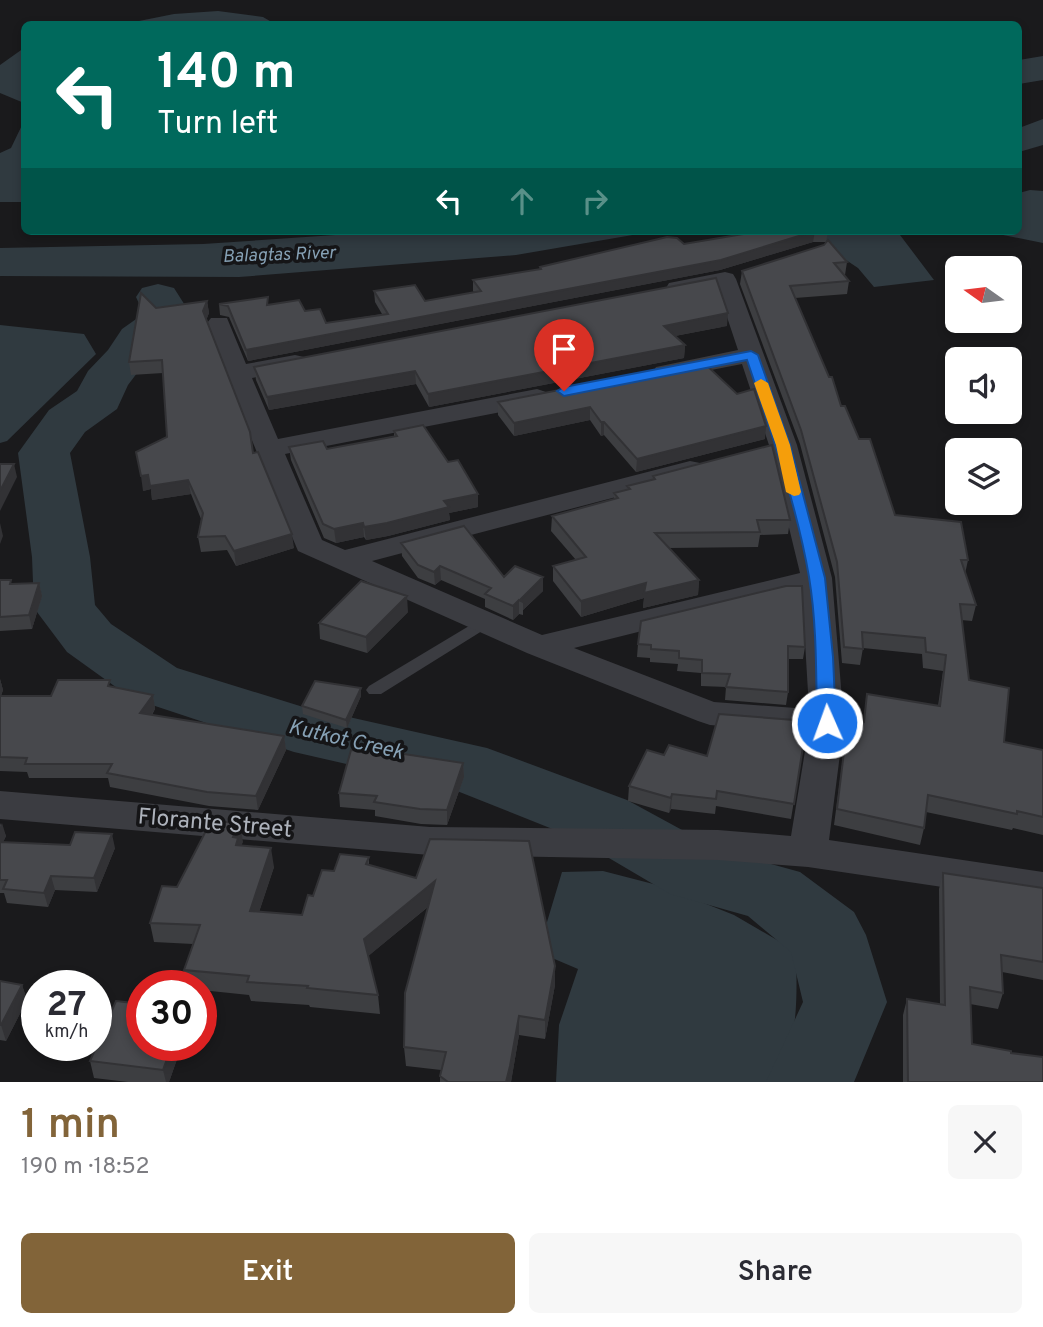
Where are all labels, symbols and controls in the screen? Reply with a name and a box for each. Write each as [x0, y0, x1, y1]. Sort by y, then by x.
text: 140 m [157, 44, 296, 106]
icon: left [42, 49, 133, 140]
text: Turn left [157, 105, 278, 145]
icon: left [430, 182, 468, 220]
icon: ahead [503, 182, 541, 220]
icon: right [576, 182, 614, 220]
water label: Balagtas River [222, 242, 338, 269]
north arrow [945, 256, 1022, 332]
map controls [945, 256, 1022, 515]
pin [534, 319, 594, 391]
icon: arrive [545, 330, 583, 368]
button: sound [945, 347, 1022, 424]
button: layers [945, 438, 1022, 515]
position arrow [790, 686, 864, 760]
water label: Kutkot Creek [285, 714, 406, 767]
street label: Florante Street [136, 803, 293, 846]
speed limit sign: 30 [126, 970, 217, 1061]
text: 27 [47, 984, 86, 1028]
text: km/h [45, 1021, 88, 1044]
text: 1 min [21, 1100, 120, 1153]
button: close [948, 1105, 1022, 1179]
text: 190 m · 18:52 [21, 1153, 150, 1182]
button: Exit [21, 1233, 515, 1313]
button: Share [529, 1233, 1022, 1313]

